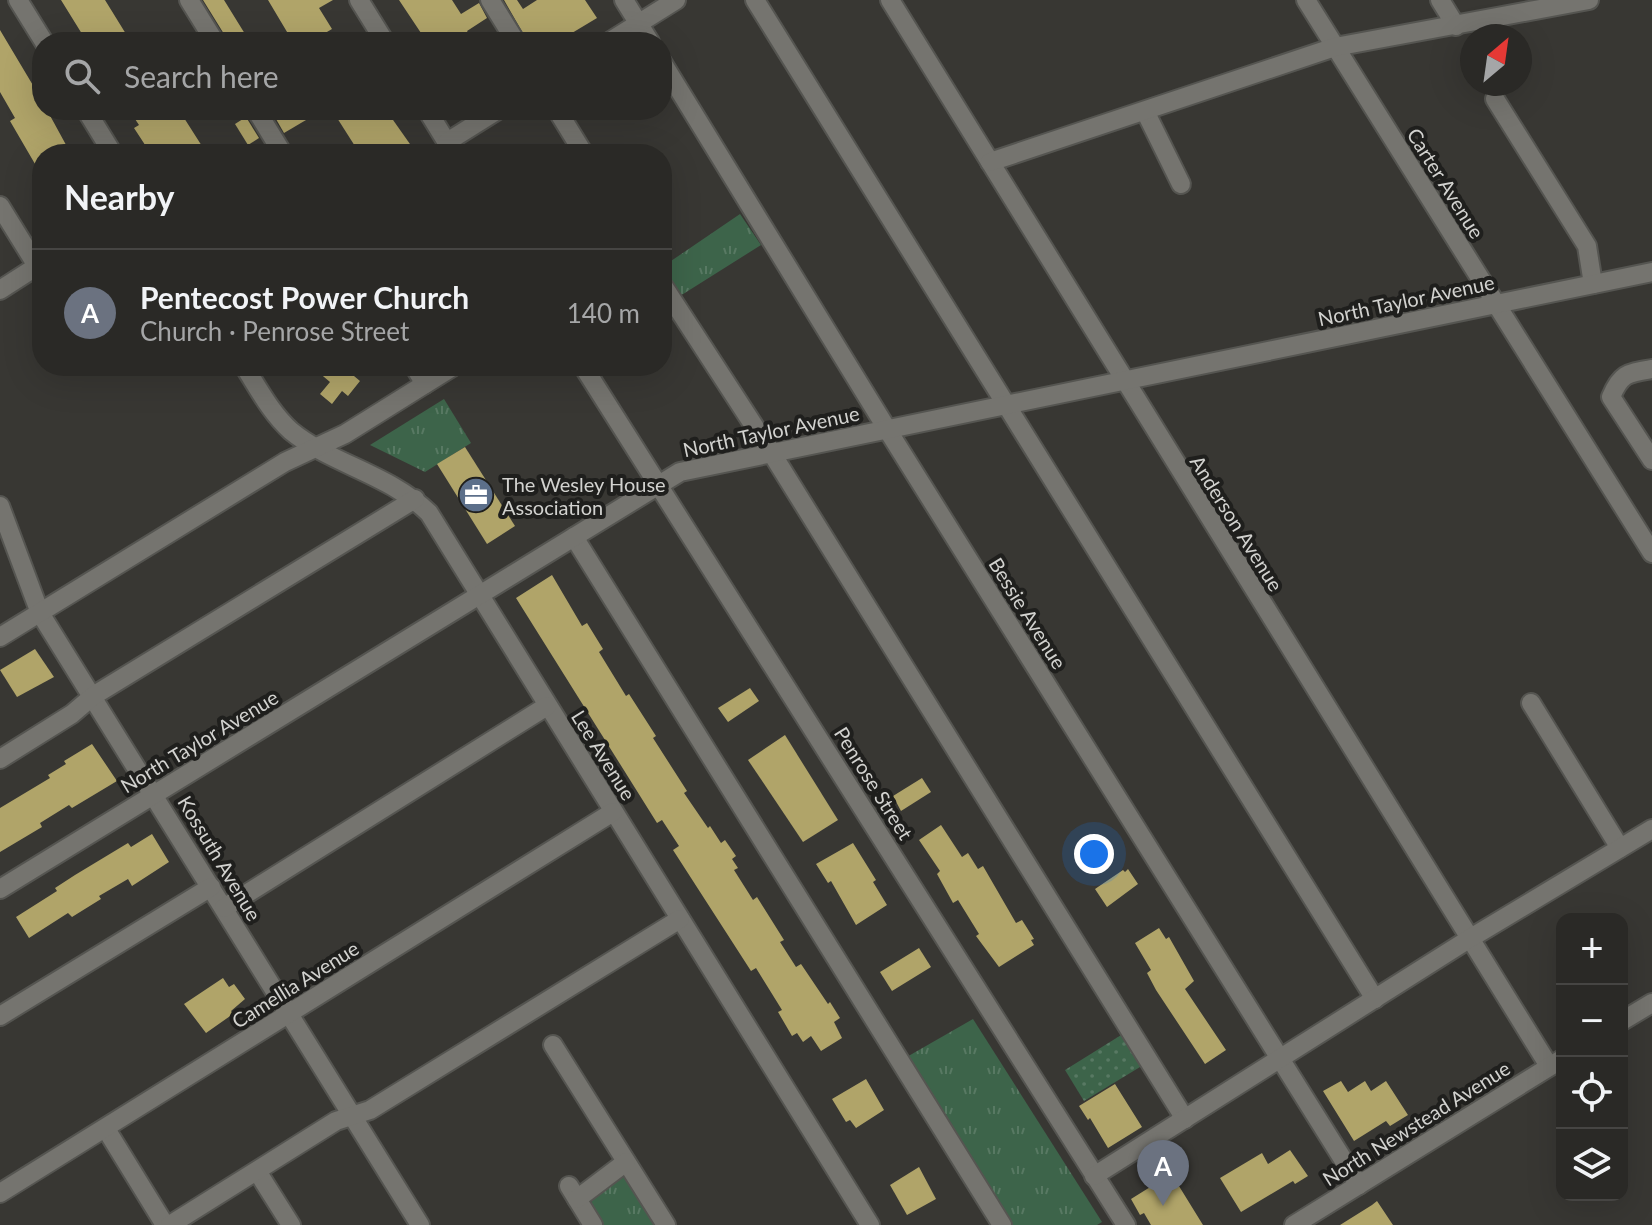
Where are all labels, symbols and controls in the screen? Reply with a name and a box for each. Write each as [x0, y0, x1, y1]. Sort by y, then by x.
north arrow [1460, 24, 1532, 96]
search box [32, 32, 672, 120]
icon: search [60, 54, 104, 98]
text: Search here [124, 58, 279, 94]
street label: Carter Avenue [1402, 123, 1490, 243]
text: Nearby [64, 176, 175, 217]
street label: North Taylor Avenue [1316, 270, 1496, 330]
text: Pentecost Power Church [140, 279, 469, 315]
text: A [81, 297, 99, 329]
text: 140 m [567, 297, 640, 329]
text: Church · Penrose Street [140, 315, 409, 347]
street label: North Taylor Avenue [681, 401, 861, 461]
street label: Anderson Avenue [1186, 451, 1288, 595]
place label: The Wesley House Association [502, 472, 666, 519]
office icon: The Wesley House Association [457, 476, 495, 514]
street label: Bessie Avenue [984, 553, 1072, 673]
street label: North Taylor Avenue [116, 684, 282, 798]
street label: Lee Avenue [567, 706, 641, 804]
street label: Penrose Street [830, 722, 918, 844]
street label: Kossuth Avenue [173, 791, 267, 925]
your location [1074, 834, 1114, 874]
map controls [1556, 913, 1628, 1201]
button: + [1556, 913, 1628, 985]
street label: Camellia Avenue [227, 935, 363, 1033]
button: − [1556, 985, 1628, 1057]
street label: North Newstead Avenue [1318, 1056, 1514, 1190]
button: locate [1556, 1057, 1628, 1129]
button: layers [1556, 1129, 1628, 1201]
pin: A [1137, 1140, 1189, 1206]

